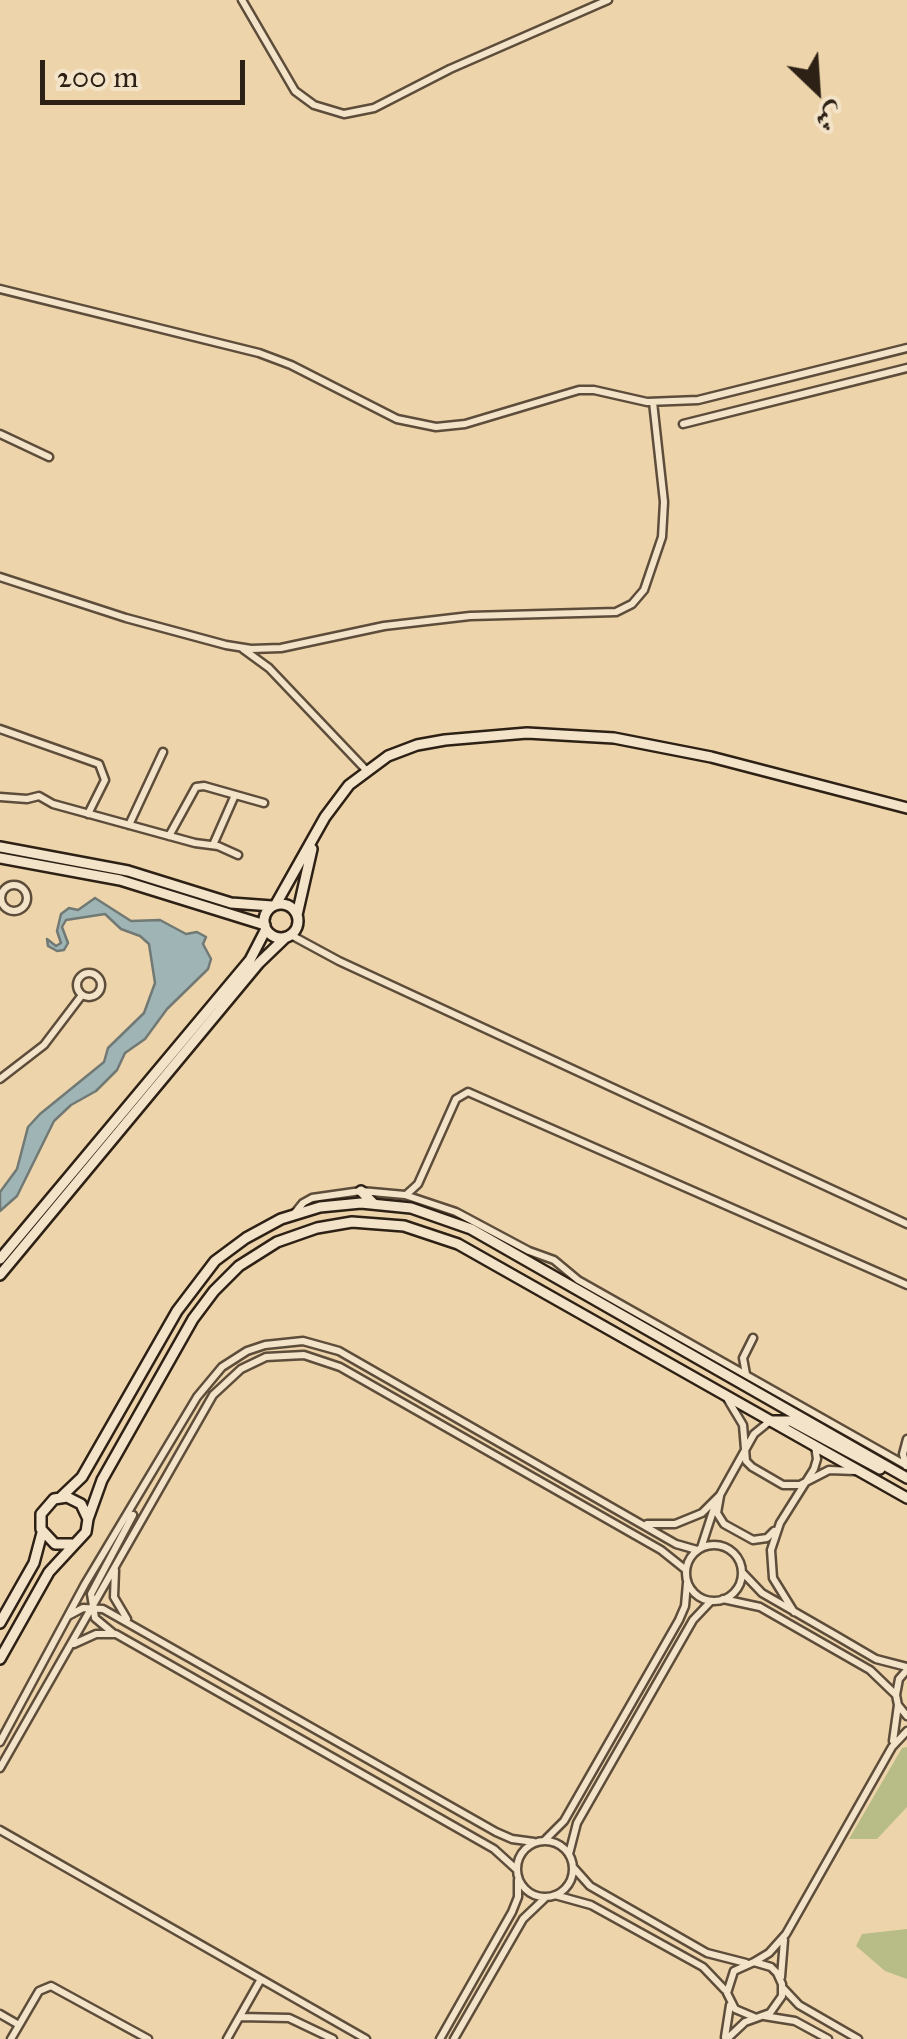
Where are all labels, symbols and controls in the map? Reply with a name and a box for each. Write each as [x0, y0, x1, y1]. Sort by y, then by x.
scale bar [45, 40, 250, 102]
north arrow [767, 40, 867, 140]
text: 200 m [57, 59, 138, 95]
text: ش [810, 96, 850, 139]

